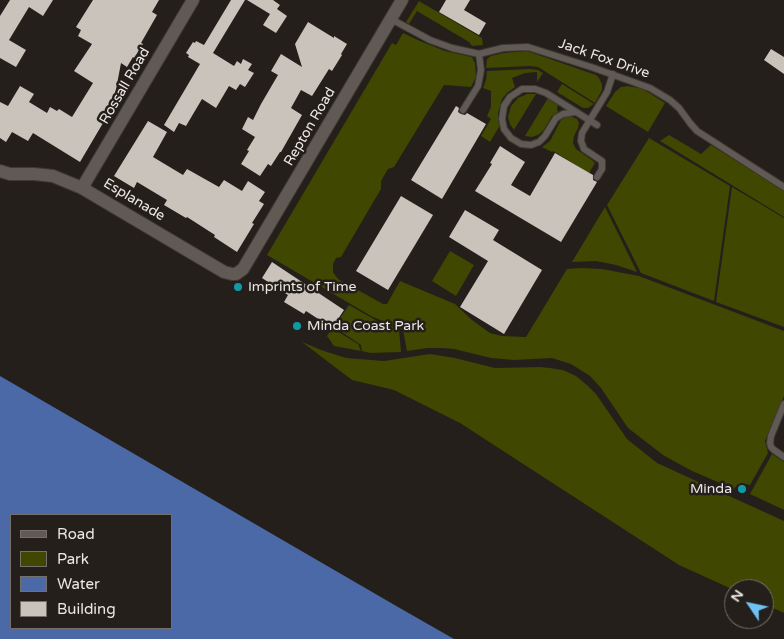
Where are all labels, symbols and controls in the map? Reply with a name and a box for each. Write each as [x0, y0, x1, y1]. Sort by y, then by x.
street label: Jack Fox Drive [556, 36, 652, 82]
street label: Rossall Road [96, 45, 154, 127]
street label: Repton Road [281, 85, 339, 169]
street label: Esplanade [100, 175, 168, 225]
place label: Imprints of Time [248, 279, 357, 295]
marker: Imprints of Time [232, 281, 244, 293]
place label: Minda Coast Park [307, 318, 424, 334]
marker: Minda Coast Park [291, 320, 303, 332]
place label: Minda [690, 481, 732, 497]
marker: Minda [736, 483, 748, 495]
legend [10, 514, 172, 629]
text: Road [57, 525, 95, 543]
text: Park [57, 550, 89, 568]
text: Water [57, 575, 100, 593]
north arrow [724, 579, 774, 629]
text: N [727, 586, 747, 605]
text: Building [57, 600, 116, 618]

